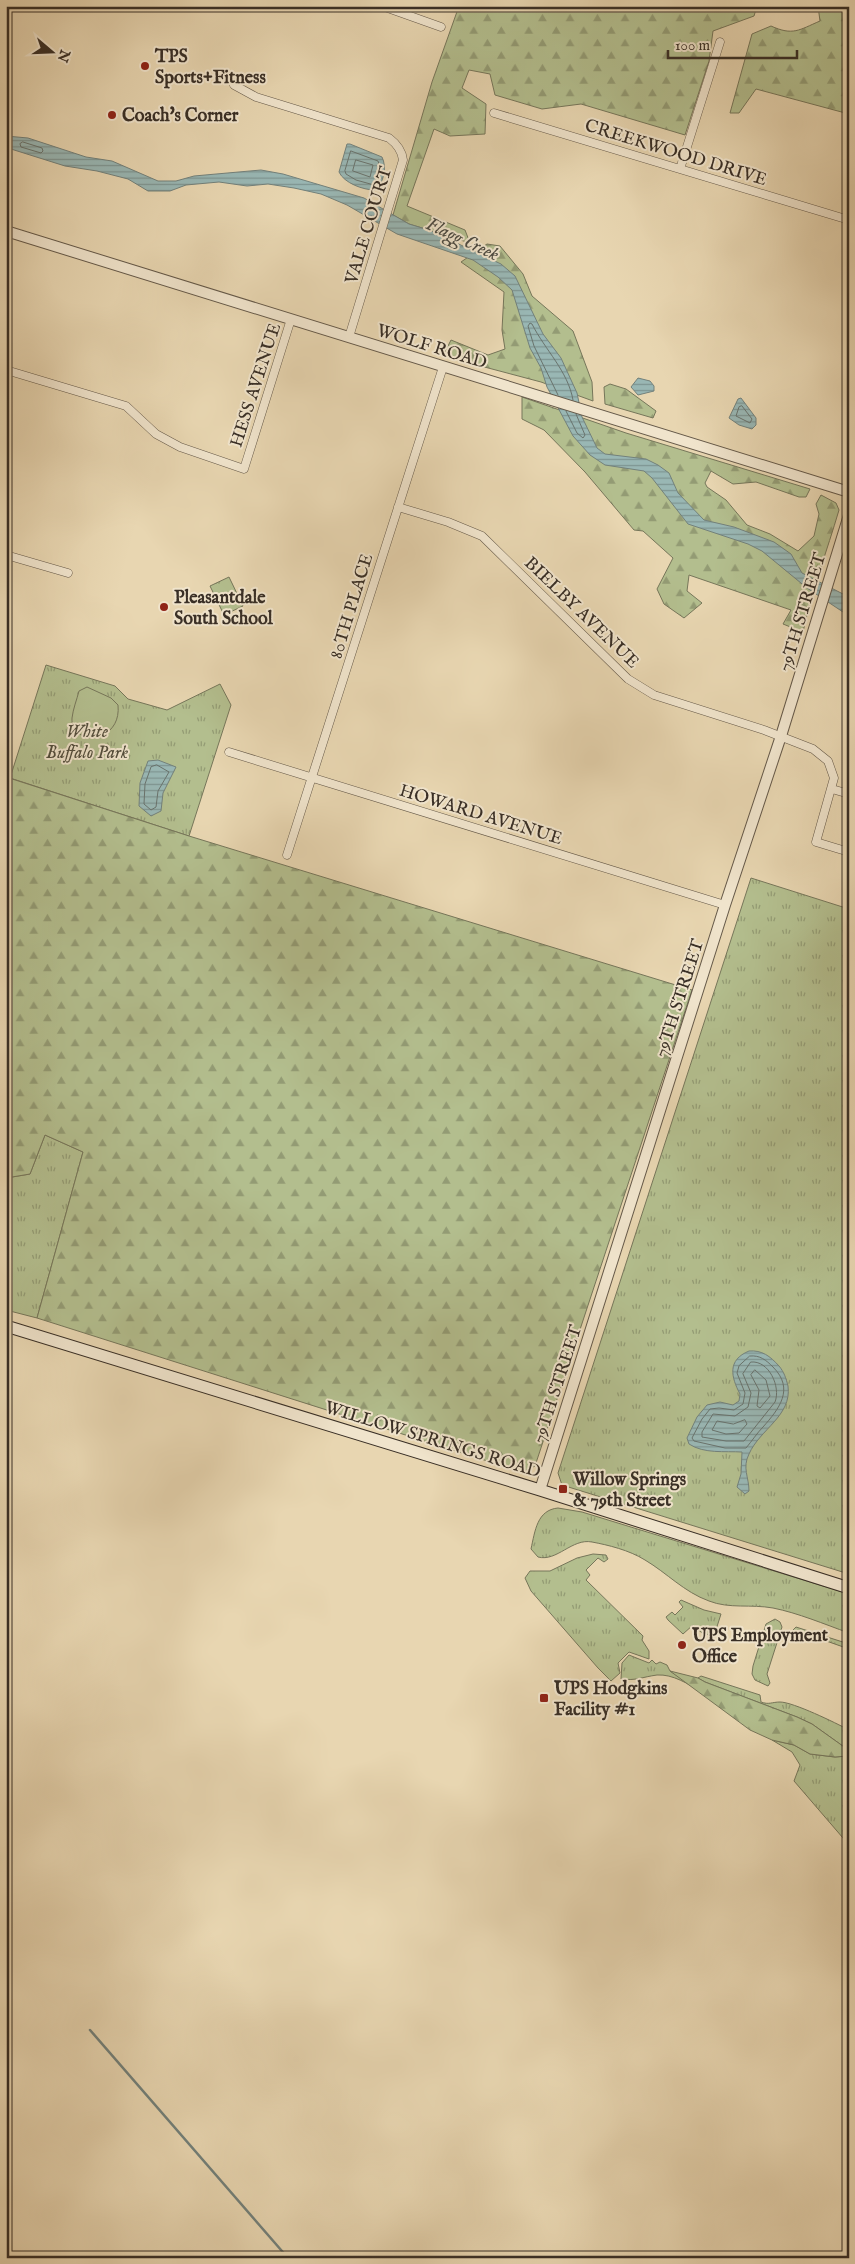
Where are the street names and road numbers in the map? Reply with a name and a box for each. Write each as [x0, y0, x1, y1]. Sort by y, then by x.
street label: CREEKWOOD DRIVE [582, 115, 769, 192]
street label: VALE COURT [340, 164, 398, 288]
street label: HESS AVENUE [226, 320, 287, 450]
street label: WOLF ROAD [374, 320, 490, 375]
street label: 79TH STREET [774, 550, 832, 675]
street label: 80TH PLACE [326, 551, 379, 662]
street label: BIELBY AVENUE [519, 552, 643, 674]
street label: HOWARD AVENUE [396, 780, 565, 851]
street label: 79TH STREET [651, 937, 710, 1060]
street label: 79TH STREET [529, 1323, 588, 1446]
street label: WILLOW SPRINGS ROAD [322, 1397, 543, 1484]

